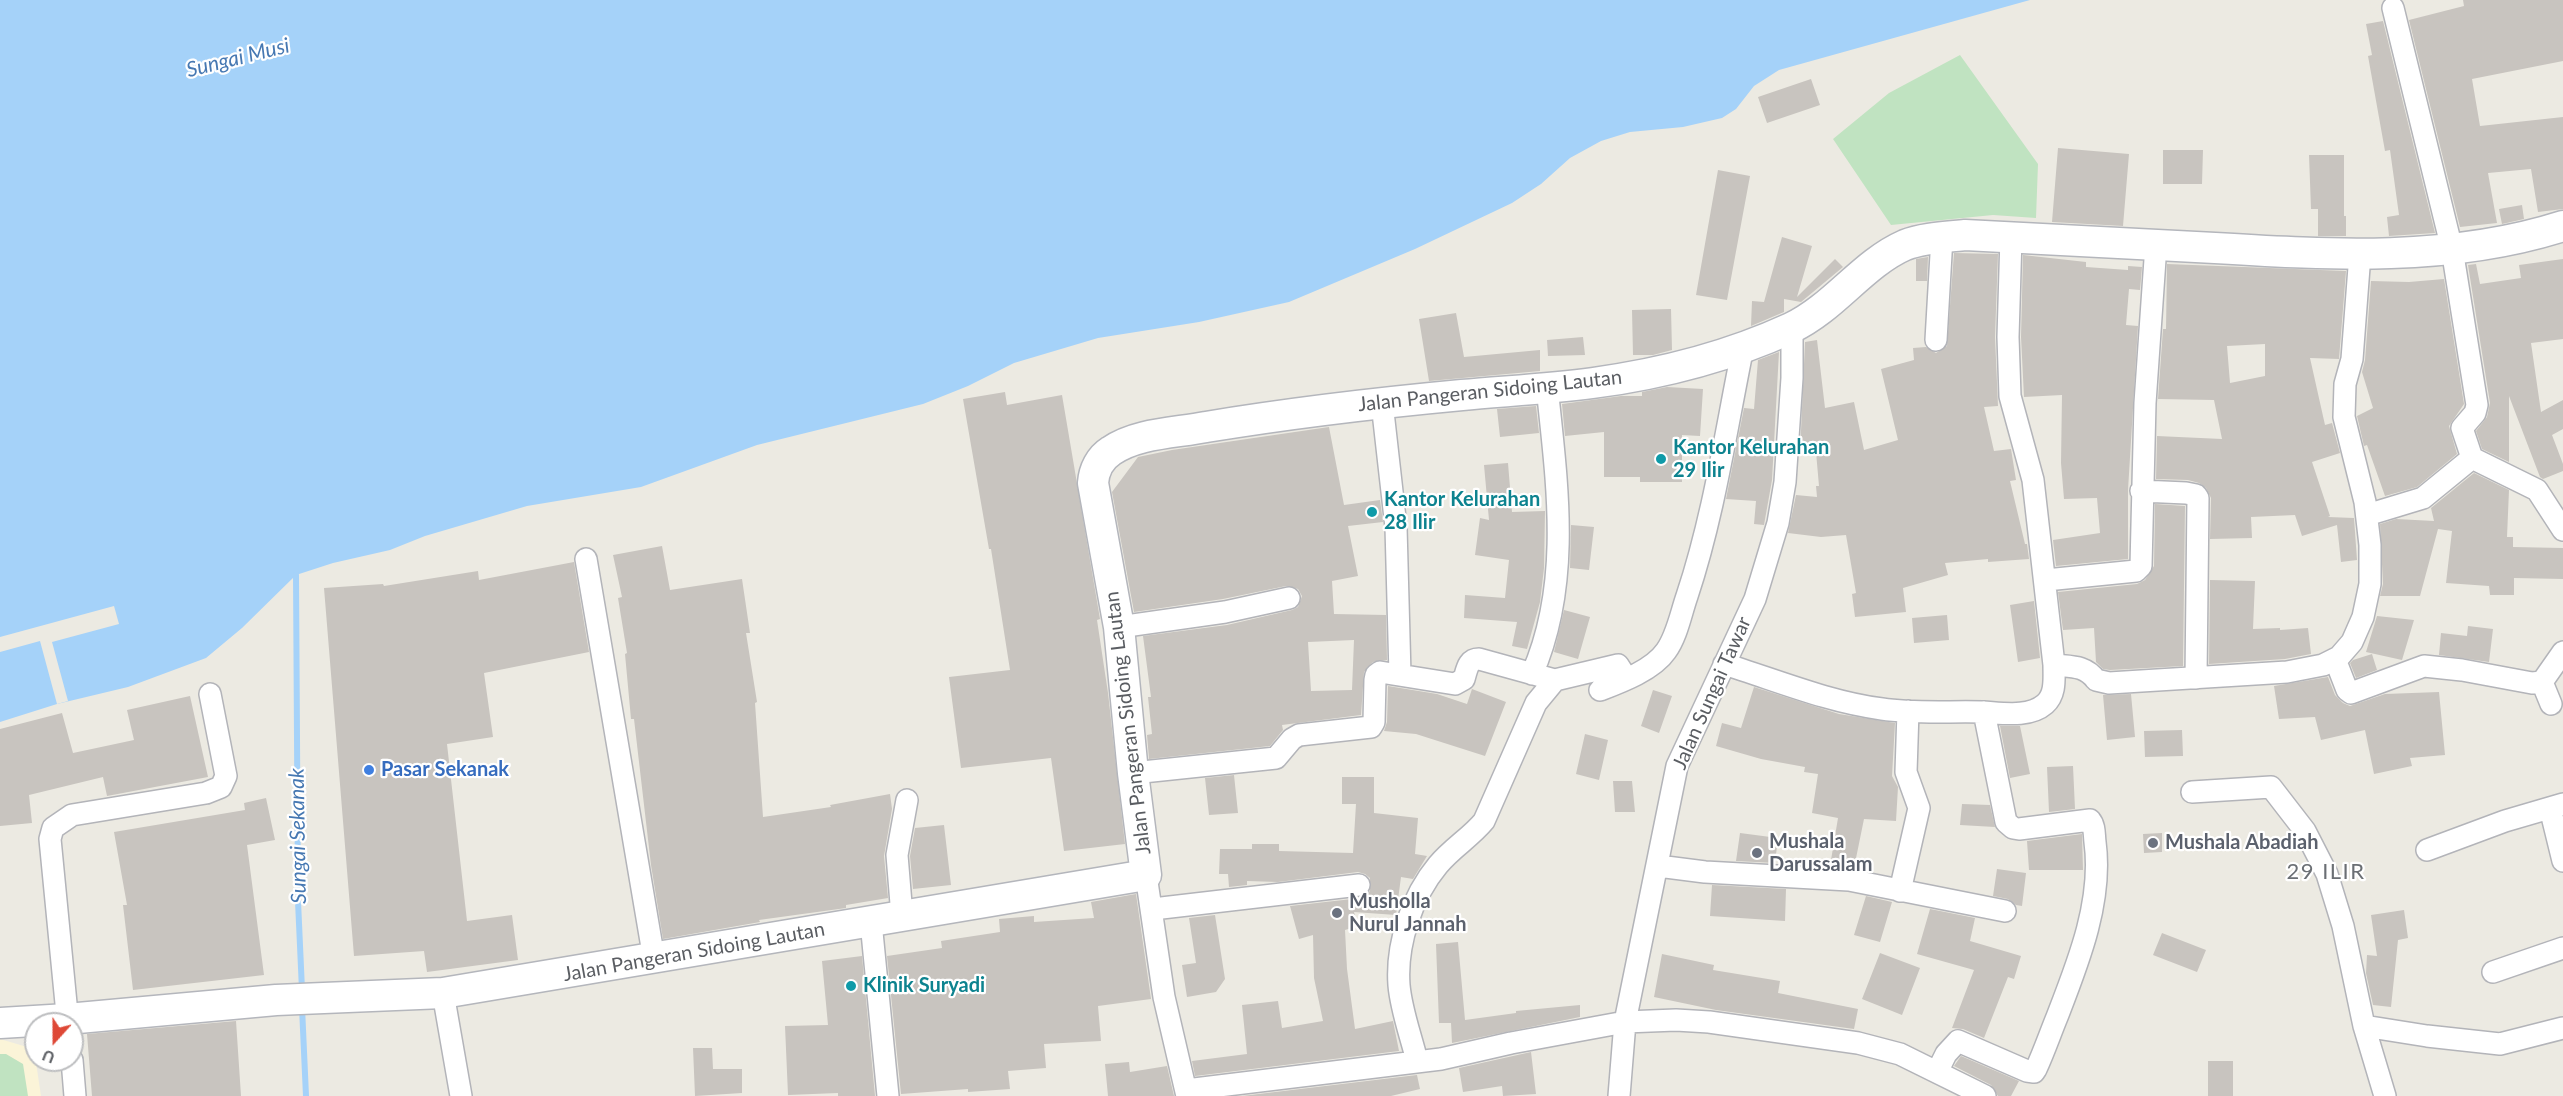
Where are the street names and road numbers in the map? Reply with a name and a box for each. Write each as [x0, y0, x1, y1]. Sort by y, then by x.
street label: Jalan Pangeran Sidoing Lautan [1357, 365, 1623, 417]
street label: Jalan Pangeran Sidoing Lautan [1100, 590, 1156, 856]
street label: Jalan Sungai Tawar [1668, 613, 1756, 773]
street label: Jalan Pangeran Sidoing Lautan [561, 917, 827, 987]

